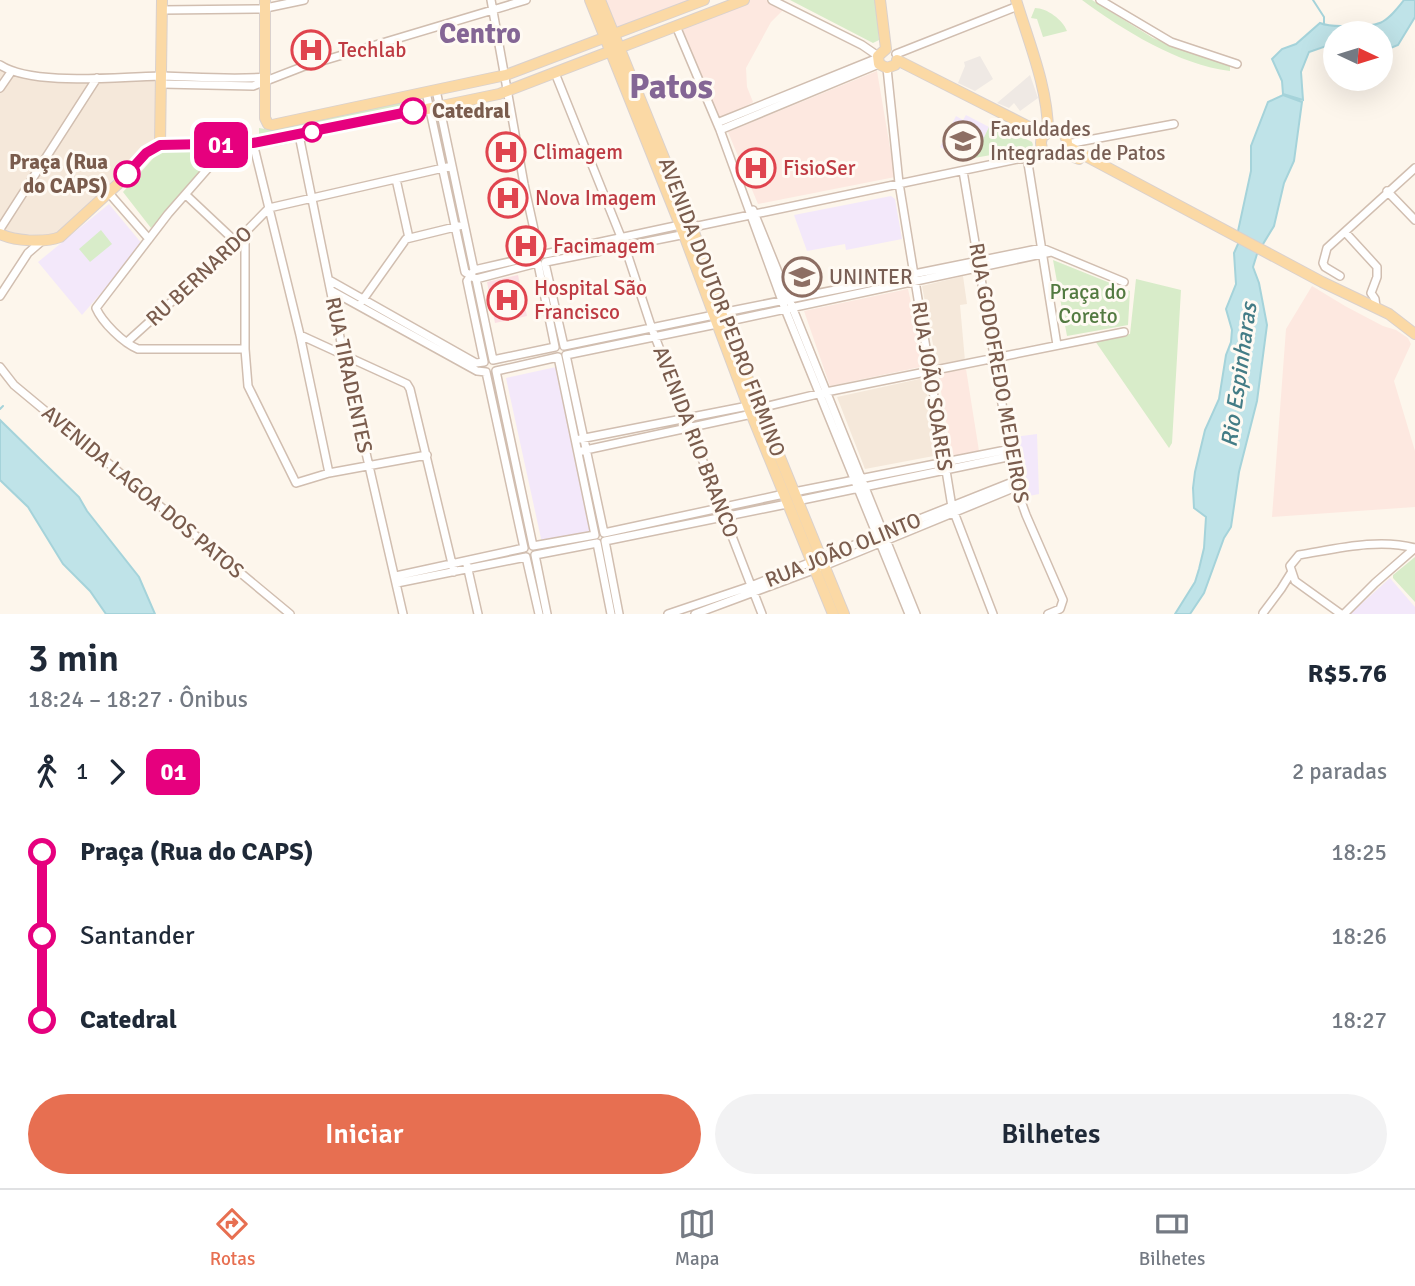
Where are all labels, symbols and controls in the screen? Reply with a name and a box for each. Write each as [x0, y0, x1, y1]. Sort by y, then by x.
district label: Centro [439, 17, 521, 51]
north arrow [1323, 21, 1393, 91]
map controls [1323, 21, 1393, 91]
hospital icon: Techlab [290, 29, 332, 71]
place label: Techlab [338, 37, 406, 63]
district label: Patos [629, 65, 713, 108]
marker: Catedral [400, 98, 426, 124]
place label: Catedral [432, 98, 511, 124]
place label: Faculdades Integradas de Patos [990, 116, 1166, 166]
school or university icon: Faculdades Integradas de Patos [942, 120, 984, 162]
line badge: 01 [190, 122, 252, 168]
unlabelled marker [302, 122, 322, 142]
text: 01 [208, 130, 234, 160]
hospital icon: Climagem [485, 131, 527, 173]
place label: Climagem [533, 139, 623, 165]
hospital icon: FisioSer [735, 147, 777, 189]
place label: Praça (Rua do CAPS) [9, 149, 108, 199]
street label: AVENIDA DOUTOR PEDRO FIRMINO [653, 154, 791, 460]
place label: FisioSer [783, 155, 856, 181]
marker: Praça (Rua do CAPS) [114, 161, 140, 187]
hospital icon: Nova Imagem [487, 177, 529, 219]
place label: Nova Imagem [535, 185, 657, 211]
street label: RU BERNARDO [141, 220, 257, 332]
hospital icon: Facimagem [505, 225, 547, 267]
place label: Facimagem [553, 233, 655, 259]
street label: RUA GODOFREDO MEDEIROS [963, 241, 1035, 505]
school or university icon: UNINTER [781, 256, 823, 298]
place label: UNINTER [829, 264, 913, 290]
place label: Hospital São Francisco [534, 275, 647, 325]
hospital icon: Hospital São Francisco [486, 279, 528, 321]
park label: Praça do Coreto [1050, 279, 1126, 329]
street label: RUA TIRADENTES [320, 295, 378, 455]
street label: RUA JOÃO SOARES [906, 299, 958, 473]
water label: Rio Espinharas [1215, 299, 1264, 449]
street label: AVENIDA RIO BRANCO [648, 343, 744, 541]
street label: AVENIDA LAGOA DOS PATOS [37, 400, 249, 584]
street label: RUA JOÃO OLINTO [761, 507, 925, 593]
text: 3 min [28, 635, 119, 682]
text: R$5.76 [1307, 658, 1387, 690]
text: 18:24 – 18:27 · Ônibus [28, 685, 248, 714]
icon: walk [28, 753, 66, 791]
icon: forward [98, 753, 136, 791]
text: 1 [76, 757, 88, 786]
text: 01 [160, 757, 186, 787]
text: 2 paradas [1292, 757, 1387, 786]
text: Praça (Rua do CAPS) [80, 836, 314, 868]
text: 18:25 [1331, 838, 1387, 867]
text: Santander [80, 920, 195, 952]
text: 18:26 [1331, 922, 1387, 951]
text: Catedral [80, 1004, 177, 1036]
text: 18:27 [1331, 1006, 1387, 1035]
button: Iniciar [28, 1094, 701, 1174]
button: Bilhetes [715, 1094, 1387, 1174]
tab: Rotas [210, 1205, 255, 1271]
tab: Mapa [675, 1205, 719, 1271]
tab: Bilhetes [1139, 1205, 1205, 1271]

